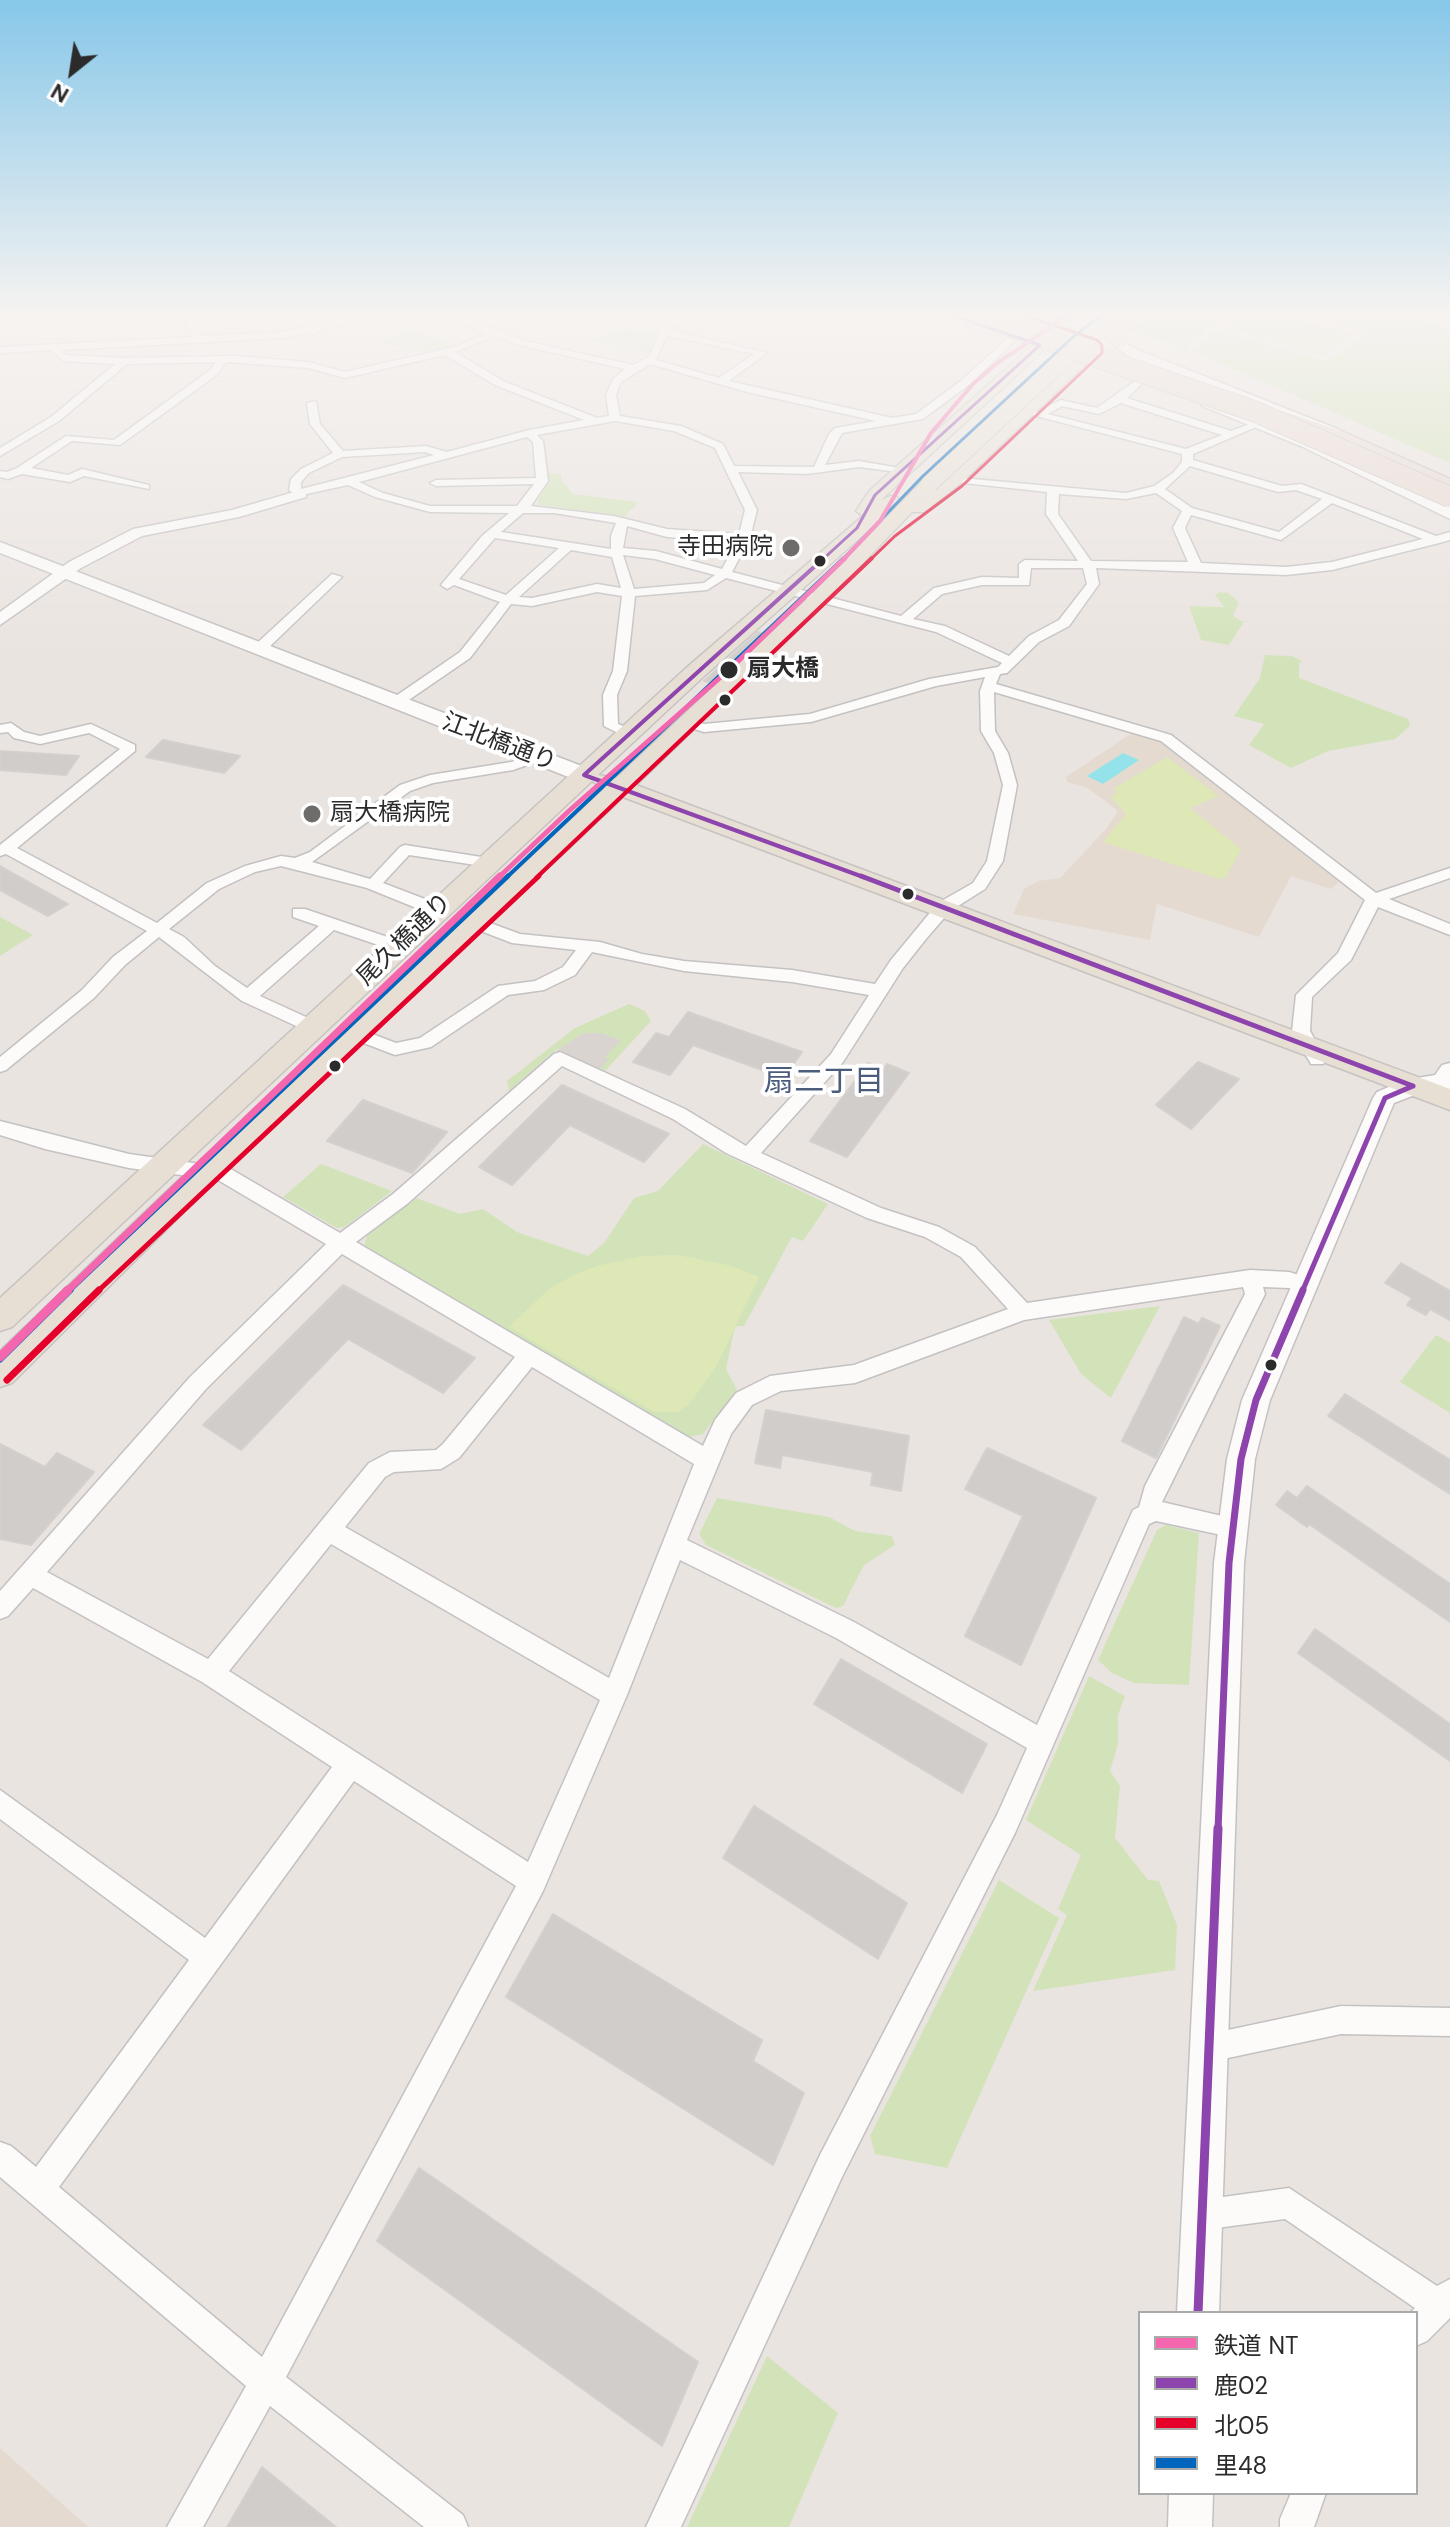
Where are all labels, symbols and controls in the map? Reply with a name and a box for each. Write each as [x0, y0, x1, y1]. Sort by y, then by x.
north arrow [32, 32, 112, 112]
text: N [46, 77, 74, 110]
place label: 寺田病院 [677, 534, 773, 562]
marker: 寺田病院 [780, 537, 802, 559]
unlabelled marker [812, 553, 828, 569]
place label: 扇大橋 [747, 656, 819, 684]
marker: 扇大橋 [718, 659, 740, 681]
unlabelled marker [717, 692, 733, 708]
street label: 江北橋通り [438, 708, 560, 778]
place label: 扇大橋病院 [330, 800, 450, 828]
marker: 扇大橋病院 [301, 803, 323, 825]
unlabelled marker [900, 886, 916, 902]
street label: 尾久橋通り [352, 888, 458, 992]
unlabelled marker [327, 1058, 343, 1074]
district label: 扇二丁目 [764, 1065, 884, 1101]
unlabelled marker [1263, 1357, 1279, 1373]
legend [1138, 2311, 1418, 2495]
text: 鉄道 NT [1214, 2330, 1298, 2361]
text: 鹿02 [1214, 2370, 1268, 2401]
text: 北05 [1214, 2410, 1269, 2441]
text: 里48 [1214, 2450, 1267, 2481]

